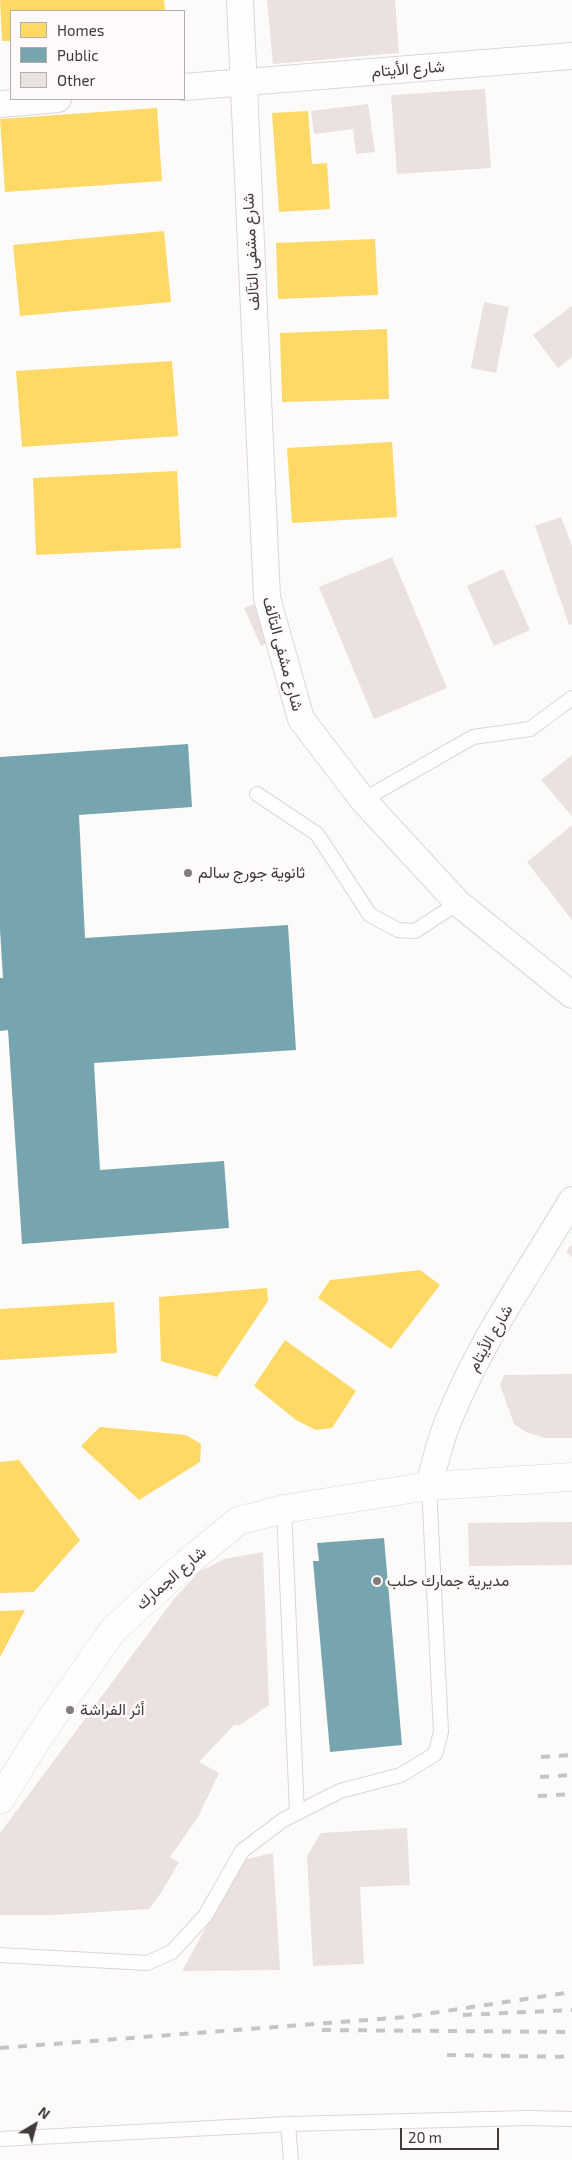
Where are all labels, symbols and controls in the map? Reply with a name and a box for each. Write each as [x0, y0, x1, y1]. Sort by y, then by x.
legend [10, 10, 185, 100]
text: Homes [57, 21, 104, 39]
text: Public [57, 46, 98, 64]
street label: شارع الأيتام [371, 57, 445, 81]
text: Other [57, 71, 96, 89]
street label: شارع مشفى التآلف [238, 193, 264, 311]
street label: شارع مشفى التآلف [258, 595, 308, 713]
place label: ثانوية جورج سالم [198, 863, 305, 883]
marker: ثانوية جورج سالم [182, 867, 194, 879]
street label: شارع الأيتام [463, 1301, 517, 1375]
street label: شارع الجمارك [132, 1542, 210, 1614]
place label: مديرية جمارك حلب [387, 1571, 509, 1591]
marker: مديرية جمارك حلب [371, 1575, 383, 1587]
place label: أثر الفراشة [80, 1700, 144, 1720]
marker: أثر الفراشة [64, 1704, 76, 1716]
north arrow [10, 2100, 60, 2150]
text: N [35, 2103, 53, 2122]
scale bar [402, 2118, 501, 2150]
text: 20 m [408, 2128, 442, 2146]

